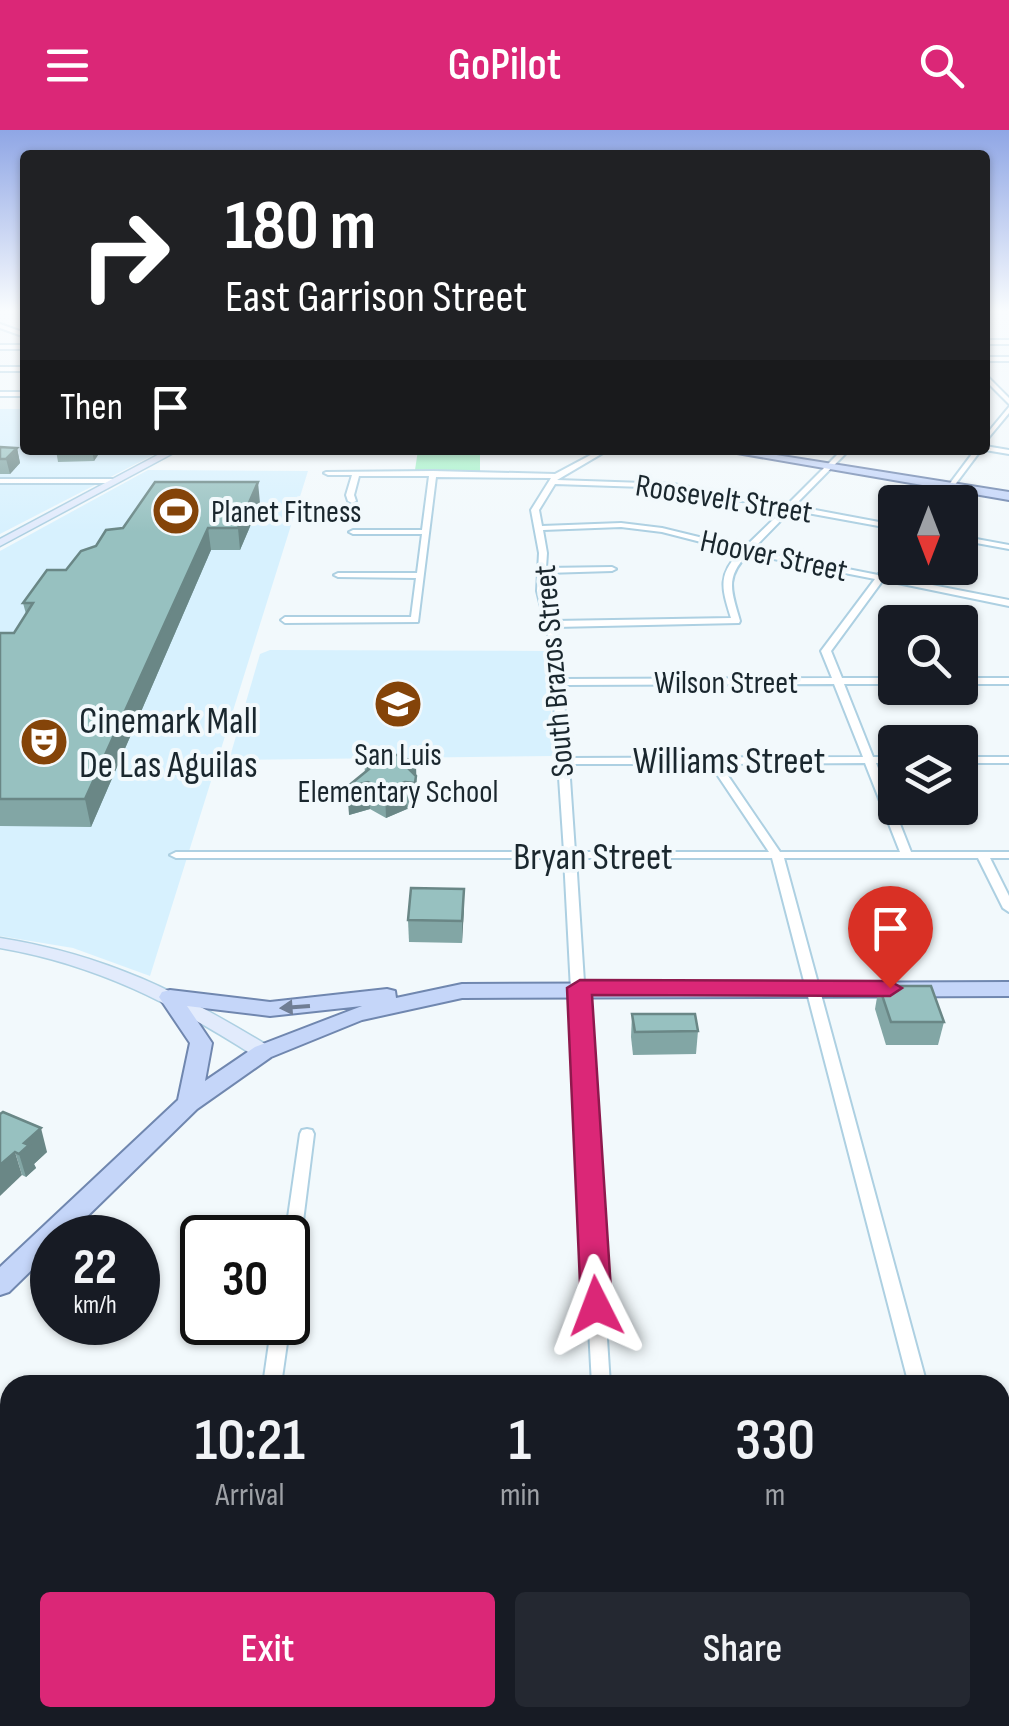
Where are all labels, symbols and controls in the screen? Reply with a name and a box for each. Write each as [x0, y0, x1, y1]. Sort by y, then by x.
icon: menu [40, 38, 95, 93]
text: GoPilot [448, 38, 561, 93]
icon: search [914, 38, 969, 93]
text: 180 m [225, 185, 376, 269]
icon: right [60, 190, 190, 320]
text: East Garrison Street [225, 270, 527, 325]
icon: arrive [143, 380, 198, 435]
text: Then [60, 385, 123, 430]
street label: Roosevelt Street [633, 466, 815, 533]
sports icon: Planet Fitness [150, 485, 202, 537]
north arrow [878, 485, 978, 585]
map controls [878, 485, 978, 825]
place label: Planet Fitness [211, 493, 362, 532]
street label: Hoover Street [697, 522, 851, 591]
street label: South Brazos Street [526, 563, 583, 778]
button: search [878, 605, 978, 705]
street label: Wilson Street [654, 664, 798, 703]
school or university icon: San Luis Elementary School [372, 678, 424, 730]
place label: Cinemark Mall De Las Aguilas [79, 699, 258, 788]
theatre icon: Cinemark Mall De Las Aguilas [18, 716, 70, 768]
button: layers [878, 725, 978, 825]
place label: San Luis Elementary School [298, 736, 498, 812]
street label: Williams Street [633, 739, 825, 784]
street label: Bryan Street [513, 835, 673, 880]
pin [848, 886, 933, 989]
icon: arrive [863, 901, 918, 956]
one-way arrow [279, 1000, 311, 1016]
speed limit sign: 30 [180, 1215, 310, 1345]
text: 22 [73, 1238, 117, 1298]
position arrow [544, 1254, 648, 1358]
text: km/h [73, 1290, 117, 1321]
text: 10:21 [195, 1405, 305, 1477]
text: 1 [509, 1405, 531, 1477]
text: 330 [735, 1405, 815, 1477]
text: Arrival [216, 1476, 284, 1515]
text: min [500, 1476, 540, 1515]
text: m [765, 1476, 785, 1515]
button: Exit [40, 1592, 495, 1707]
button: Share [515, 1592, 970, 1707]

